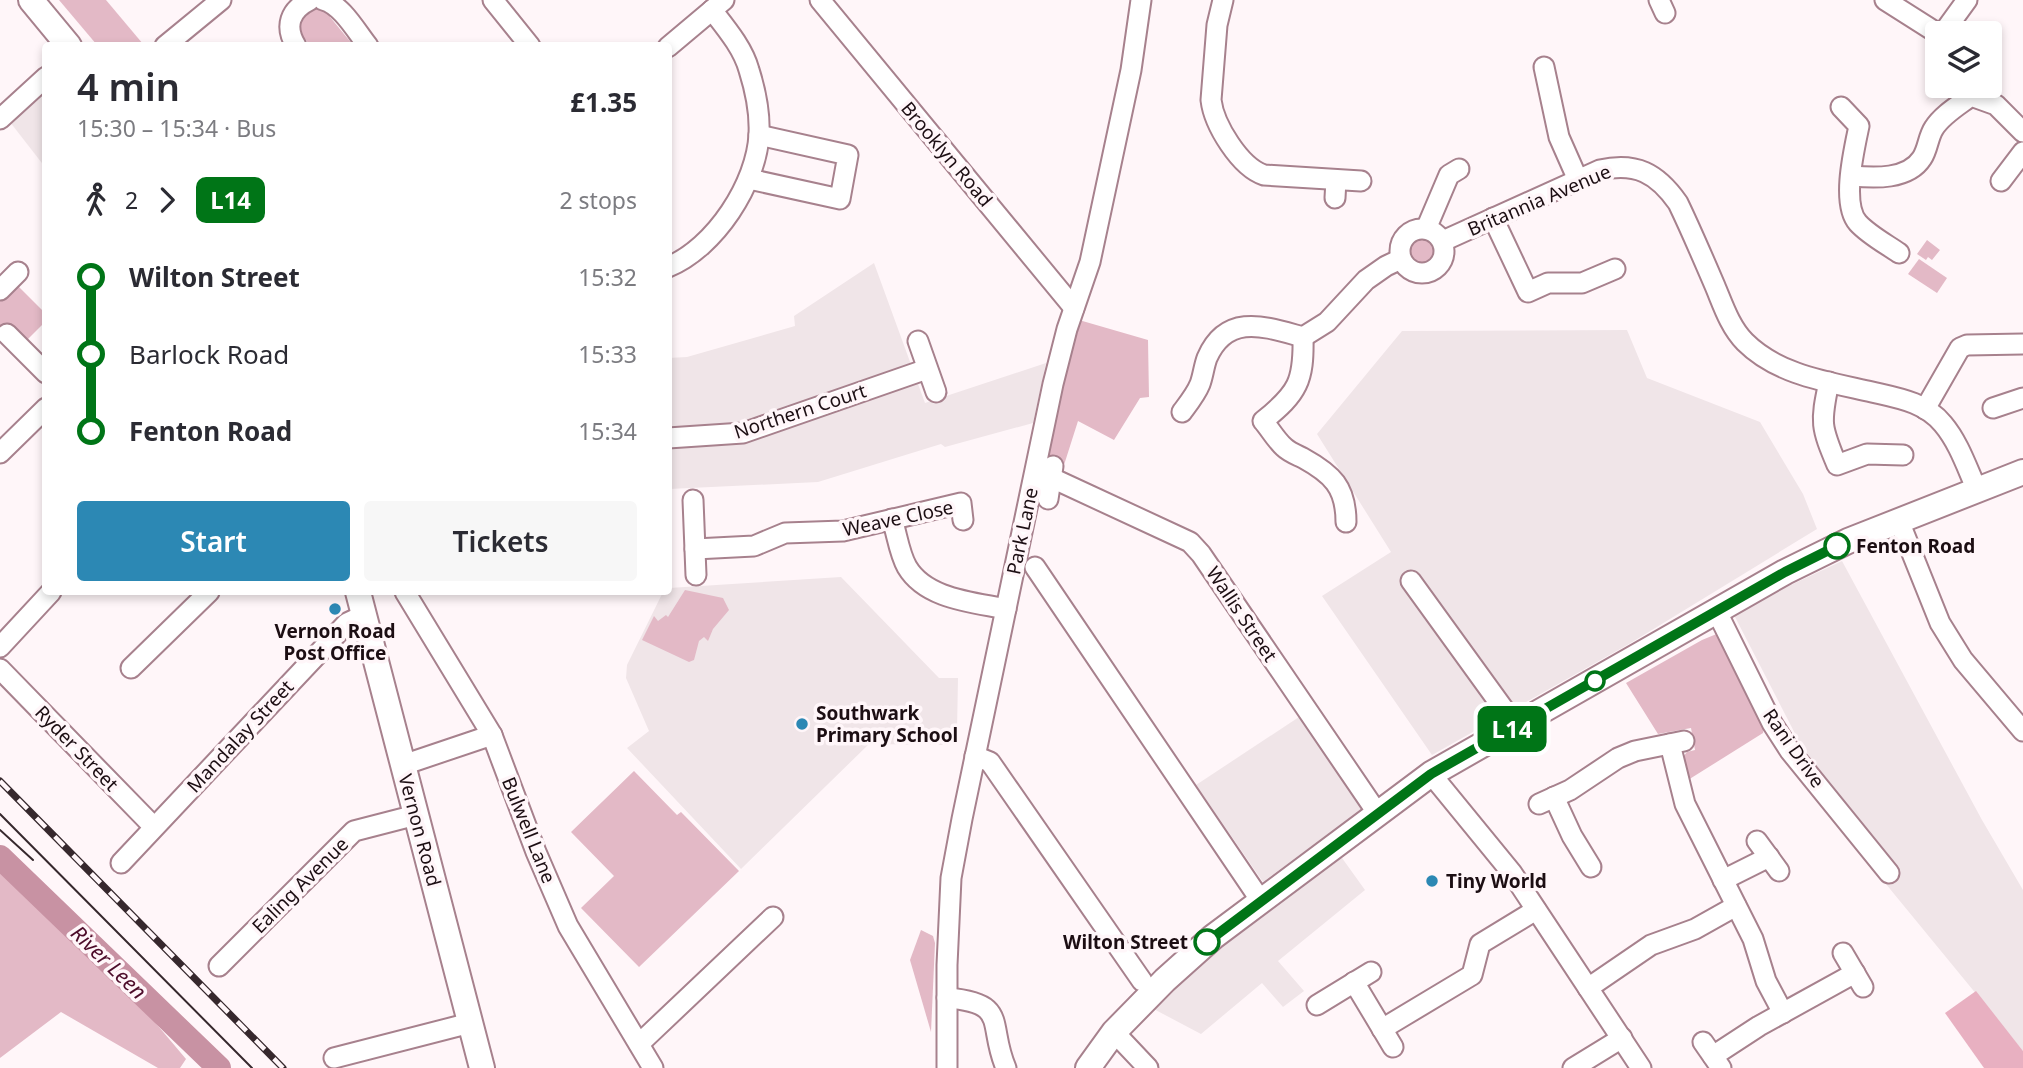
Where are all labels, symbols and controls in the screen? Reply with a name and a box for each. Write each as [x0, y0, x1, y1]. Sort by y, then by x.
map controls [1925, 21, 2002, 98]
button: layers [1925, 21, 2002, 98]
text: 4 min [77, 60, 180, 112]
text: £1.35 [570, 84, 637, 120]
street label: Brooklyn Road [895, 96, 999, 212]
text: 15:30 – 15:34 · Bus [77, 112, 276, 144]
street label: Britannia Avenue [1463, 158, 1615, 242]
icon: walk [77, 181, 115, 219]
icon: forward [148, 181, 186, 219]
text: L14 [210, 183, 251, 216]
text: 2 [125, 184, 138, 216]
text: 2 stops [559, 184, 637, 216]
text: Wilton Street [129, 259, 300, 295]
text: 15:32 [578, 261, 637, 293]
text: Barlock Road [129, 336, 289, 372]
text: 15:33 [578, 338, 637, 370]
street label: Northern Court [731, 377, 870, 445]
text: Fenton Road [129, 413, 292, 449]
text: 15:34 [578, 415, 637, 447]
street label: Park Lane [1000, 485, 1044, 577]
street label: Weave Close [840, 494, 956, 542]
button: Start [77, 501, 350, 581]
button: Tickets [364, 501, 637, 581]
marker: Fenton Road [1824, 533, 1850, 559]
place label: Fenton Road [1856, 533, 1975, 559]
street label: Wallis Street [1201, 561, 1284, 667]
marker: Vernon Road Post Office [327, 601, 343, 617]
place label: Vernon Road Post Office [274, 618, 396, 666]
unlabelled marker [1585, 671, 1605, 691]
street label: Mandalay Street [181, 674, 299, 798]
street label: Ryder Street [30, 699, 125, 797]
place label: Southwark Primary School [816, 700, 958, 748]
street label: Rani Drive [1757, 703, 1831, 793]
line badge: L14 [1472, 706, 1552, 752]
text: L14 [1492, 712, 1532, 745]
marker: Southwark Primary School [794, 716, 810, 732]
street label: Vernon Road [393, 771, 447, 889]
street label: Bulwell Lane [496, 773, 562, 887]
street label: Ealing Avenue [246, 831, 354, 939]
place label: Tiny World [1446, 868, 1547, 894]
marker: Tiny World [1424, 873, 1440, 889]
water label: River Leen [65, 919, 153, 1005]
place label: Wilton Street [1063, 929, 1188, 955]
marker: Wilton Street [1194, 929, 1220, 955]

